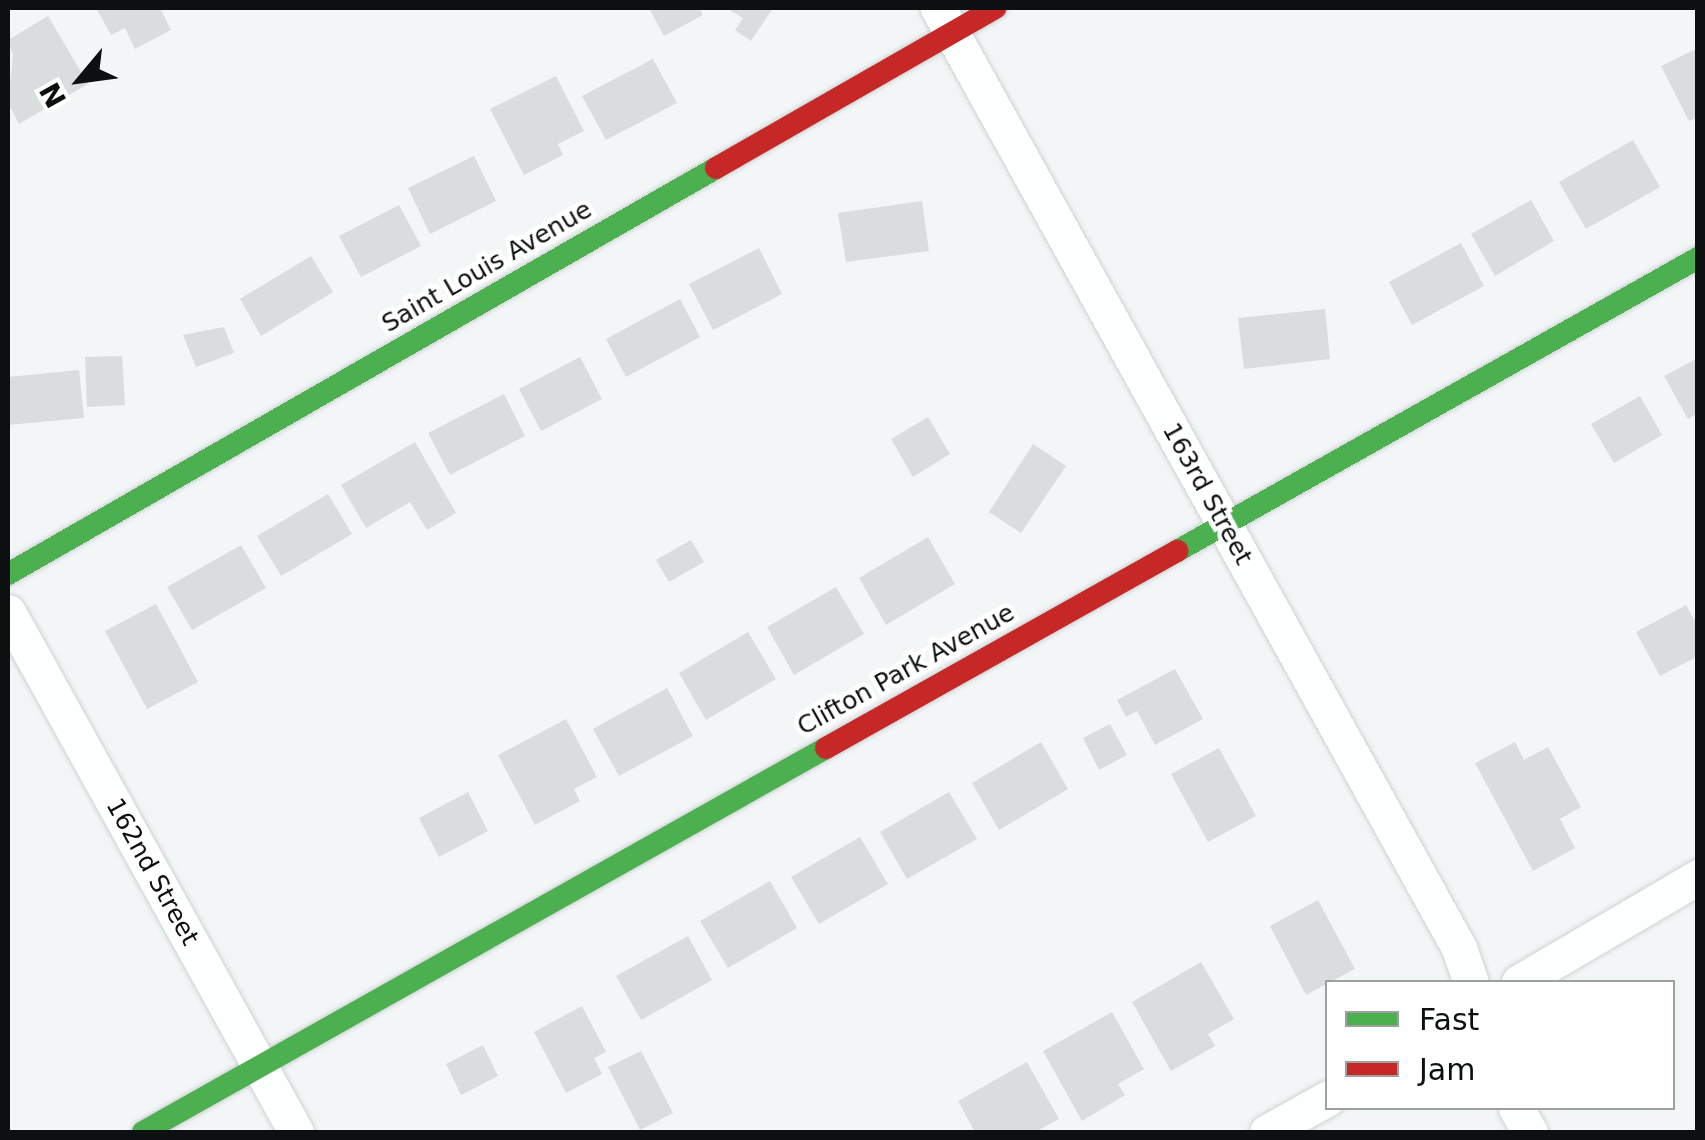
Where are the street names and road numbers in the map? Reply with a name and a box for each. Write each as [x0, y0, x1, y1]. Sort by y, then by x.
street label: Saint Louis Avenue [377, 195, 597, 339]
street label: 163rd Street [1156, 418, 1258, 570]
street label: Clifton Park Avenue [792, 598, 1020, 742]
street label: 162nd Street [99, 793, 205, 951]

